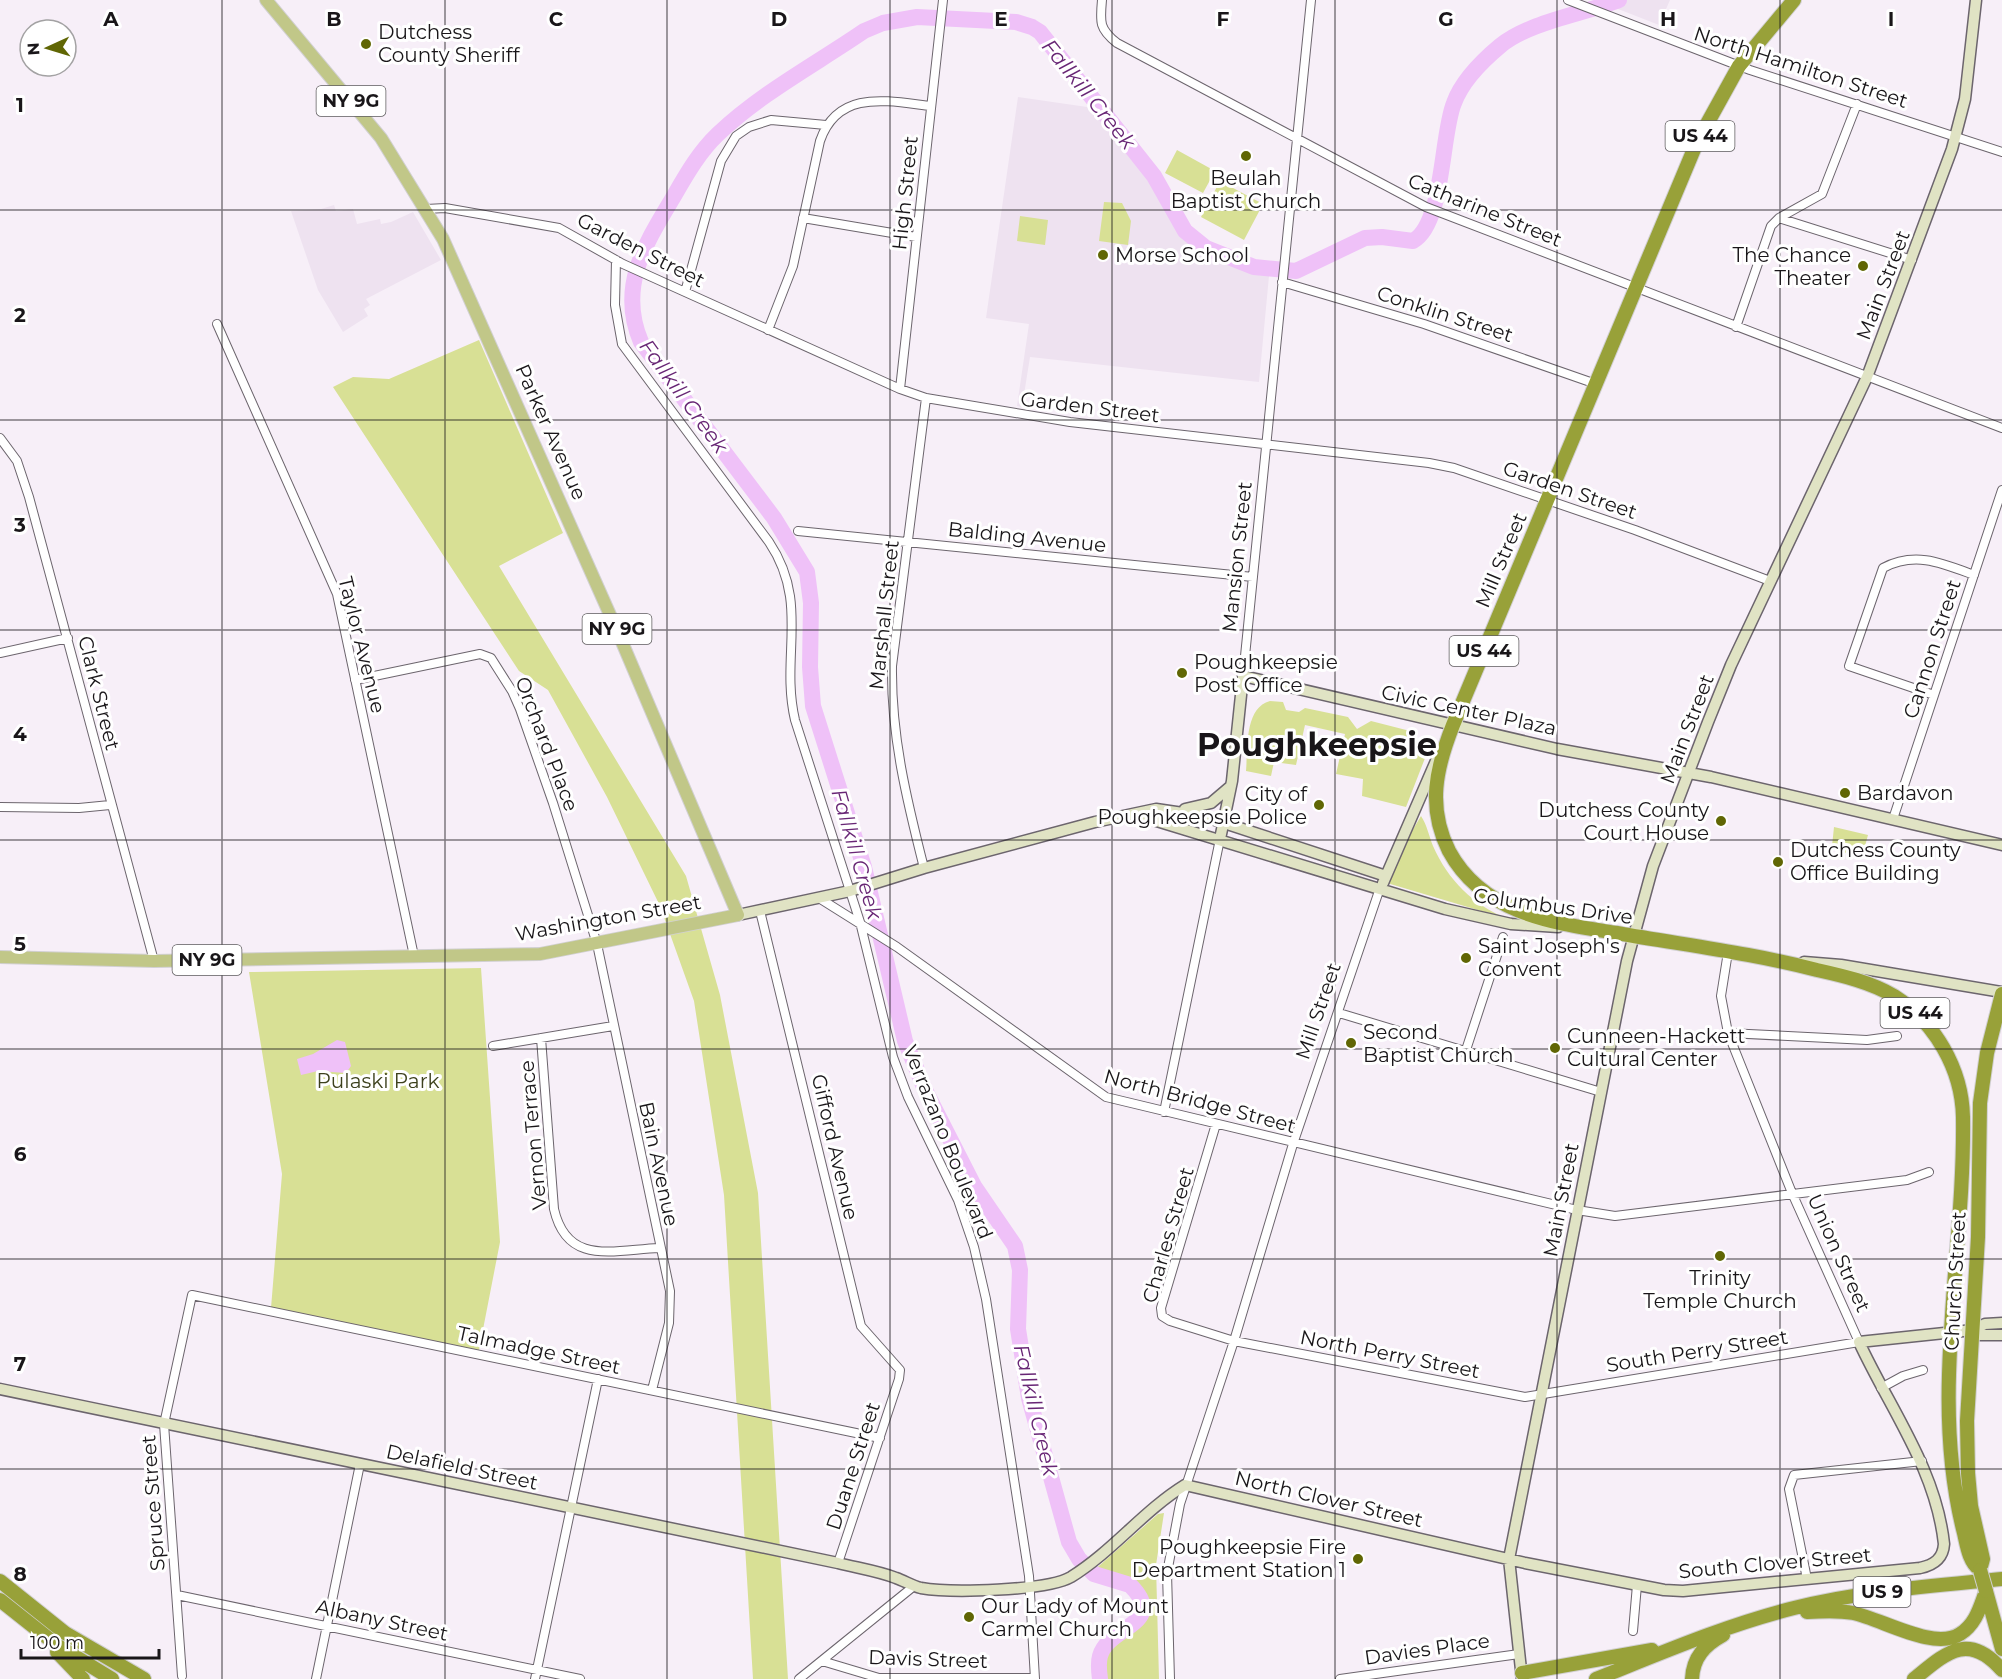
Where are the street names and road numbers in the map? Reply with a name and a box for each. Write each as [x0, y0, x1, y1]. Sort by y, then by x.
street label: North Hamilton Street [1691, 21, 1911, 113]
road number: NY 9G [316, 86, 386, 116]
road number: US 44 [1666, 121, 1734, 151]
street label: High Street [887, 135, 923, 251]
street label: Catharine Street [1405, 168, 1565, 252]
street label: Garden Street [573, 208, 709, 292]
street label: Main Street [1851, 227, 1915, 343]
street label: Conklin Street [1374, 281, 1516, 347]
street label: Parker Avenue [510, 360, 592, 504]
street label: Garden Street [1019, 387, 1161, 427]
street label: Garden Street [1500, 456, 1640, 524]
street label: Mansion Street [1217, 480, 1257, 634]
street label: Mill Street [1470, 509, 1532, 611]
street label: Balding Avenue [947, 517, 1107, 557]
street label: Marshall Street [864, 539, 904, 691]
street label: Taylor Avenue [333, 574, 391, 716]
street label: Cannon Street [1898, 577, 1966, 721]
road number: NY 9G [582, 614, 652, 644]
street label: Clark Street [73, 633, 125, 753]
road number: US 44 [1450, 636, 1518, 666]
street label: Main Street [1655, 671, 1719, 787]
street label: Orchard Place [510, 673, 584, 815]
street label: Civic Center Plaza [1379, 680, 1559, 740]
street label: Columbus Drive [1472, 883, 1634, 929]
street label: Washington Street [513, 890, 703, 946]
road number: NY 9G [172, 945, 242, 975]
street label: Mill Street [1290, 959, 1346, 1063]
road number: US 44 [1880, 998, 1950, 1028]
street label: Verrazano Boulevard [898, 1042, 998, 1242]
street label: Vernon Terrace [515, 1059, 551, 1211]
street label: North Bridge Street [1102, 1064, 1298, 1138]
street label: Gifford Avenue [807, 1072, 863, 1222]
street label: Bain Avenue [634, 1100, 684, 1228]
street label: Main Street [1538, 1141, 1584, 1259]
street label: Charles Street [1137, 1164, 1199, 1306]
street label: Union Street [1802, 1190, 1876, 1316]
street label: Church Street [1939, 1211, 1971, 1351]
street label: Talmadge Street [455, 1321, 623, 1379]
street label: North Perry Street [1298, 1325, 1482, 1383]
street label: South Perry Street [1604, 1325, 1790, 1377]
street label: Duane Street [821, 1399, 885, 1533]
street label: Spruce Street [136, 1434, 170, 1572]
street label: Delafield Street [384, 1439, 540, 1495]
street label: North Clover Street [1233, 1466, 1425, 1532]
street label: South Clover Street [1678, 1543, 1872, 1583]
road number: US 9 [1854, 1577, 1910, 1607]
street label: Albany Street [314, 1594, 450, 1646]
street label: Davies Place [1363, 1628, 1491, 1670]
street label: Davis Street [868, 1645, 988, 1673]

